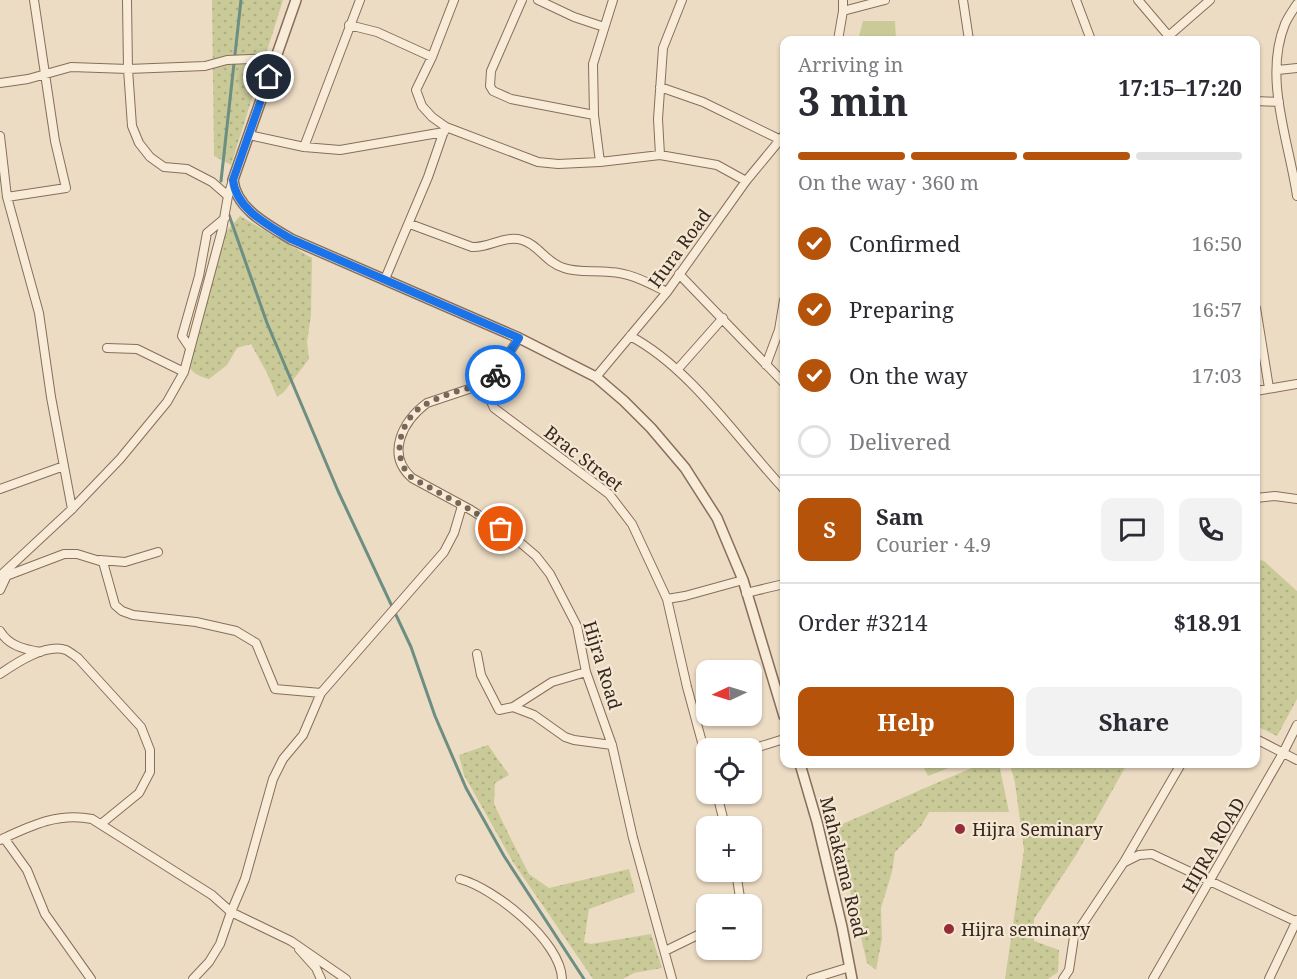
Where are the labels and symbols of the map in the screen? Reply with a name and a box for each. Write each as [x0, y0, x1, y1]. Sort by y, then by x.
pin [243, 51, 294, 102]
street label: Hura Road [642, 204, 716, 292]
courier [465, 345, 525, 405]
street label: Brac Street [540, 420, 628, 496]
pin [475, 503, 526, 554]
street label: Hijra Road [578, 618, 628, 712]
north arrow [696, 660, 762, 726]
street label: HIJRA ROAD [1176, 793, 1250, 897]
street label: Mahakama Road [815, 794, 873, 940]
place label: Hijra Seminary [972, 817, 1104, 841]
marker: Hijra Seminary [953, 822, 967, 836]
place label: Hijra seminary [961, 917, 1091, 941]
marker: Hijra seminary [942, 922, 956, 936]

